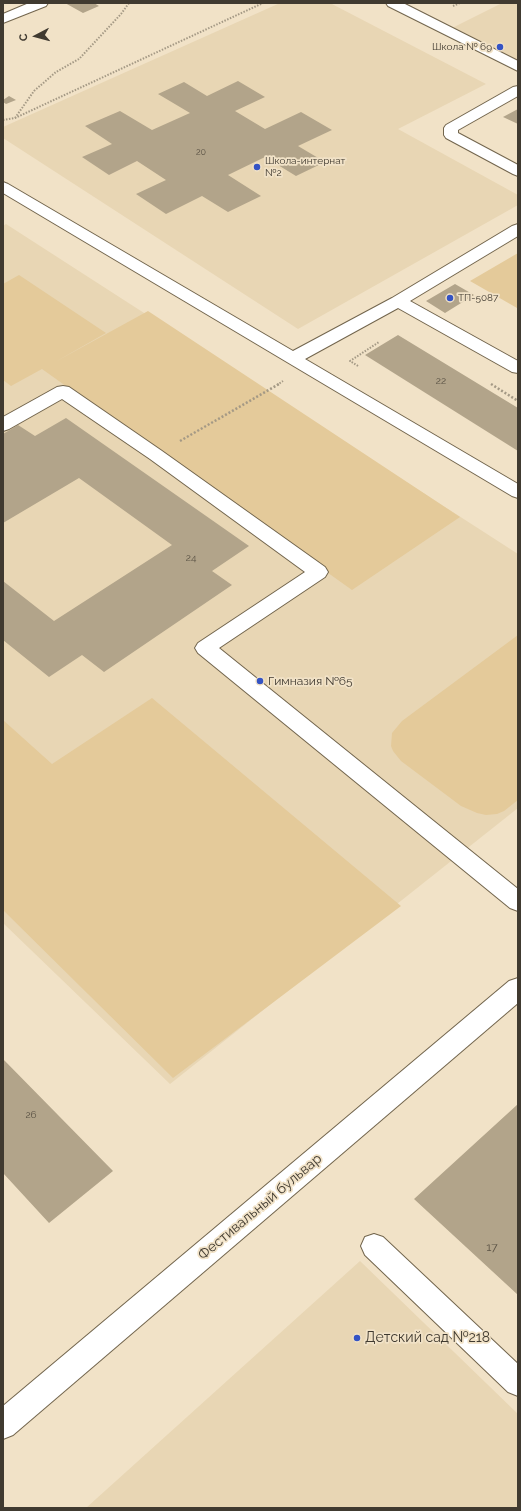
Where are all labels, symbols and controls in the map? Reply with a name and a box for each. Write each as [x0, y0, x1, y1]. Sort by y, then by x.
north arrow [16, 16, 56, 56]
text: С [17, 33, 30, 42]
place label: Школа № 69 [432, 41, 492, 53]
marker: Школа № 69 [495, 42, 505, 52]
house number: 20 [196, 147, 206, 157]
place label: Школа-интернат №2 [265, 155, 345, 178]
marker: Школа-интернат №2 [252, 162, 262, 172]
place label: ТП-5087 [458, 292, 498, 304]
marker: ТП-5087 [445, 293, 455, 303]
house number: 22 [436, 375, 446, 387]
house number: 24 [186, 552, 196, 564]
place label: Гимназия №65 [268, 674, 353, 688]
marker: Гимназия №65 [255, 676, 265, 686]
house number: 26 [25, 1109, 37, 1121]
street label: Фестивальный бульвар [195, 1150, 325, 1264]
house number: 17 [486, 1240, 498, 1254]
place label: Детский сад №218 [365, 1330, 490, 1346]
marker: Детский сад №218 [352, 1333, 362, 1343]

